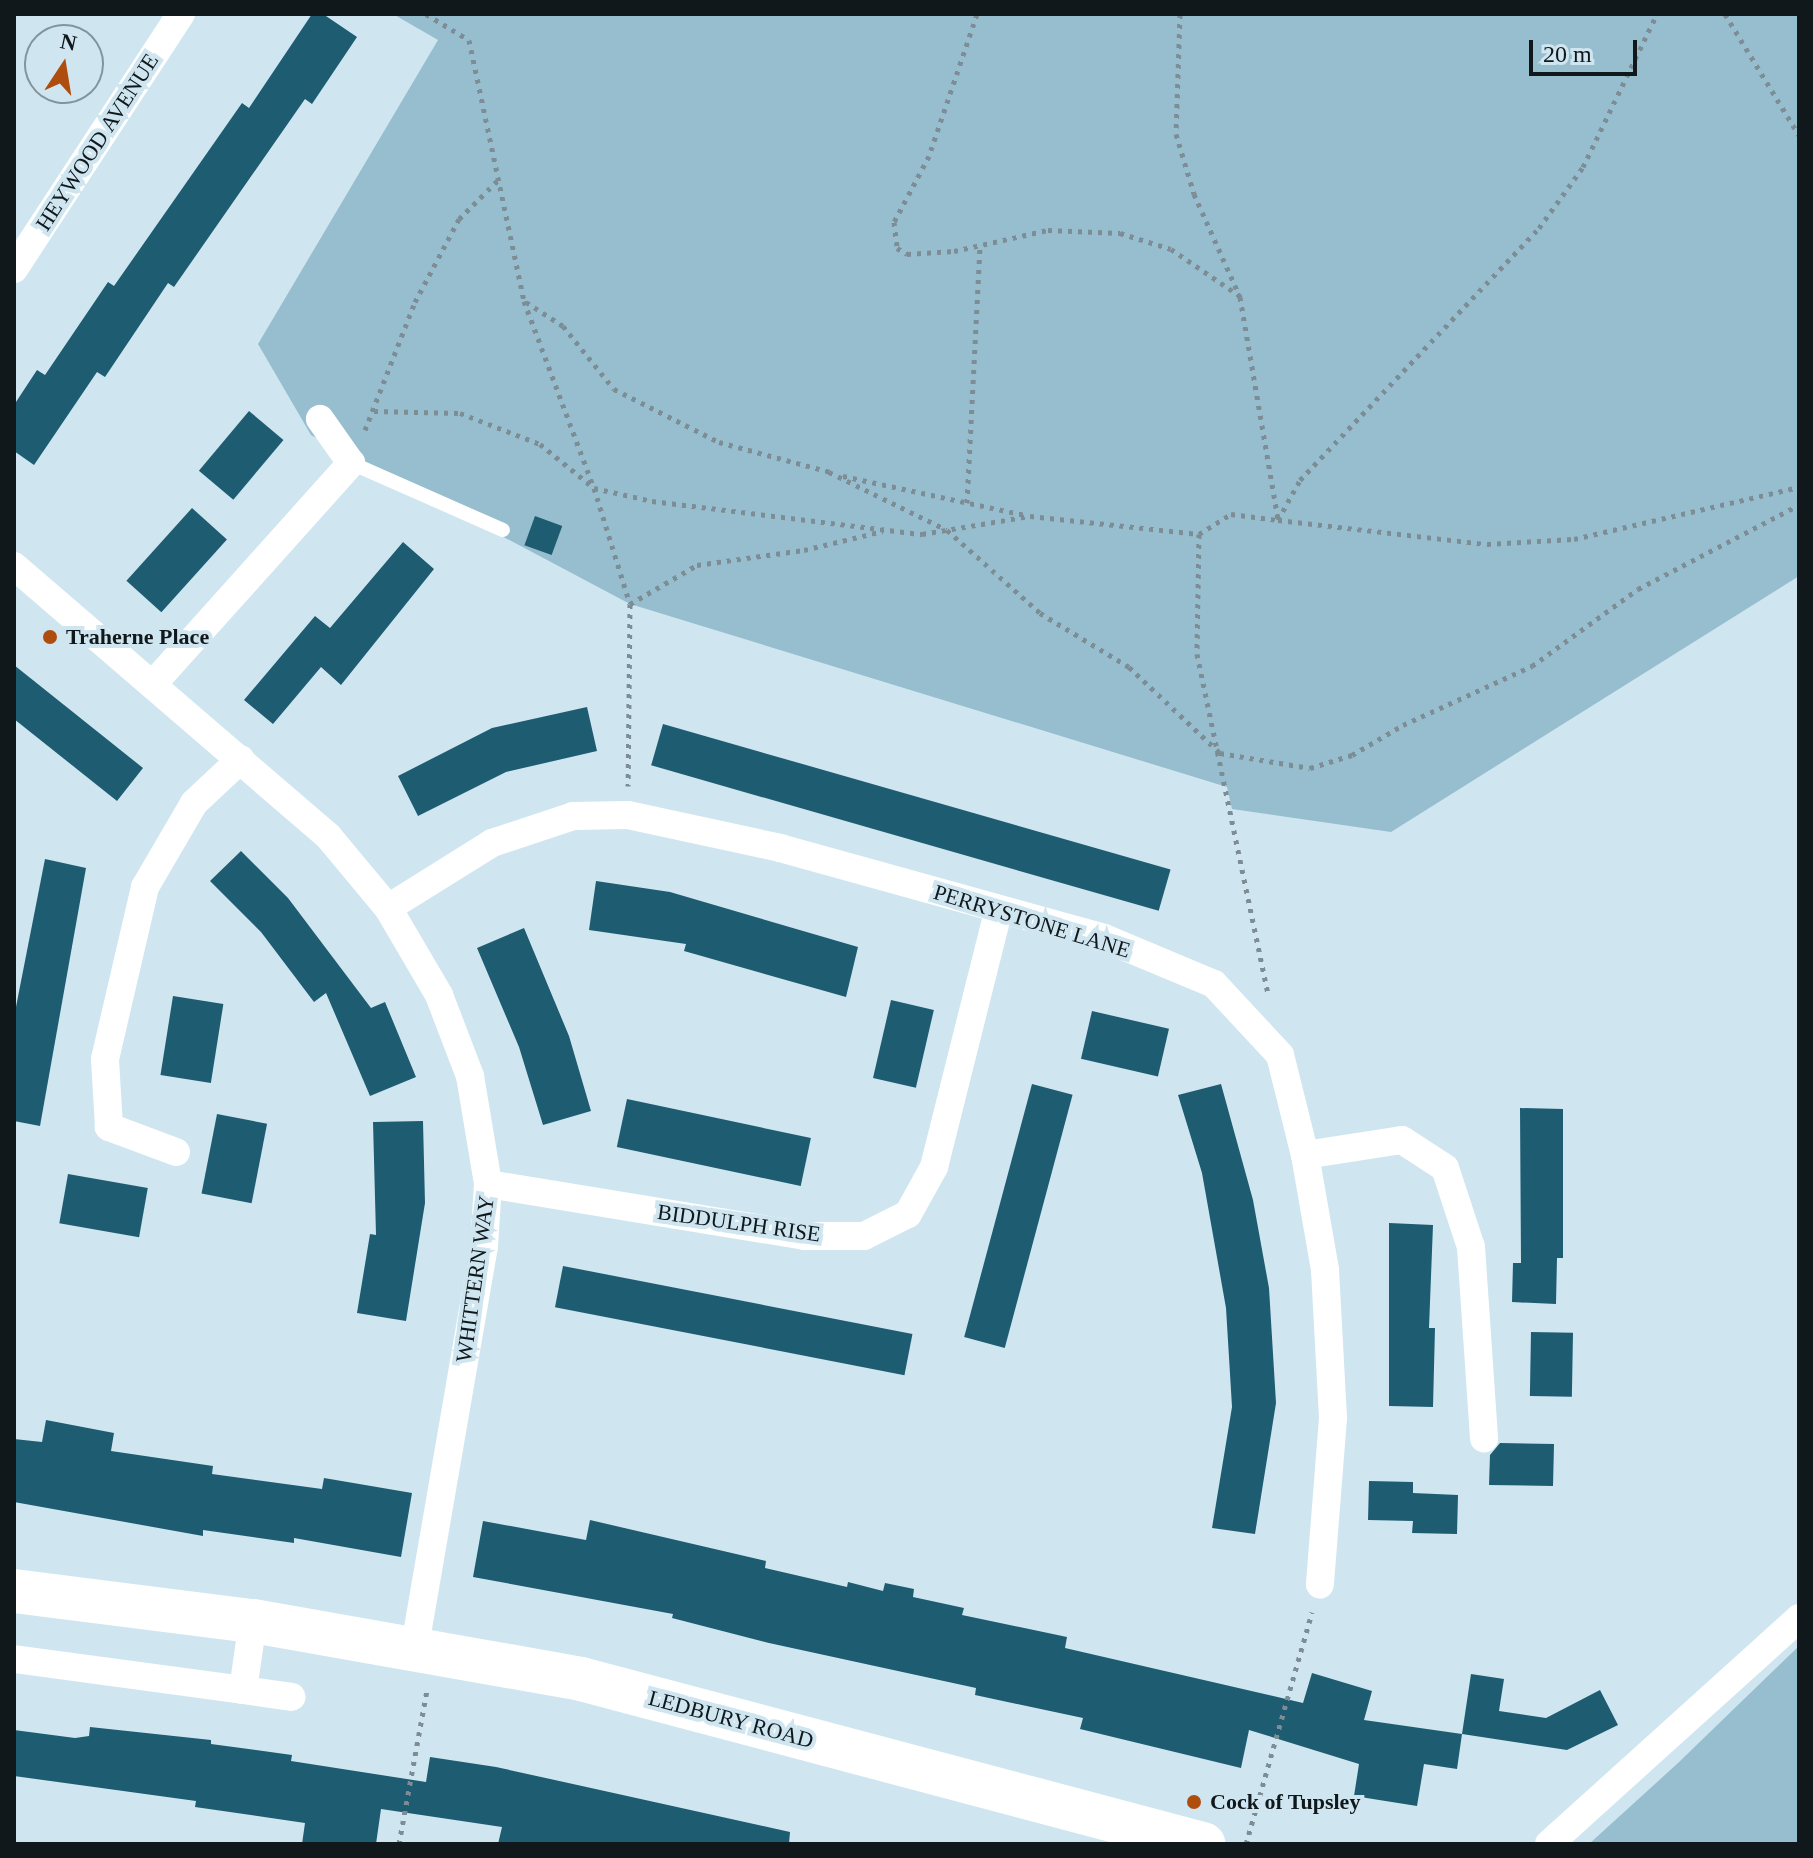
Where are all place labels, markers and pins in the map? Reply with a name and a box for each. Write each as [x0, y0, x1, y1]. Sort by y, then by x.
place label: Traherne Place [66, 624, 209, 650]
marker: Traherne Place [41, 628, 59, 646]
place label: Cock of Tupsley [1210, 1789, 1361, 1815]
marker: Cock of Tupsley [1185, 1793, 1203, 1811]

